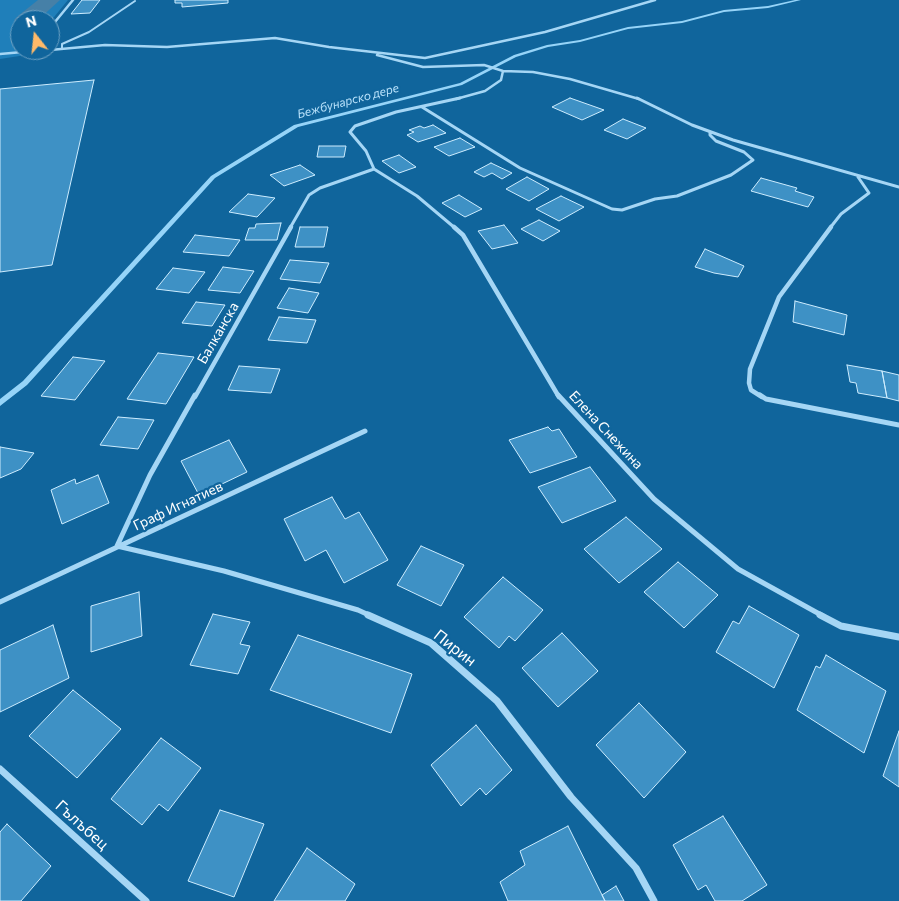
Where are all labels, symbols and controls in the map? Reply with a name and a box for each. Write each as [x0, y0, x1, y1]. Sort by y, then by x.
north arrow [10, 10, 60, 60]
text: N [24, 11, 38, 31]
water label: Бежбунарско дере [296, 80, 400, 122]
street label: Балканска [194, 299, 242, 367]
street label: Елена Снежина [565, 387, 647, 473]
street label: Граф Игнатиев [130, 478, 226, 534]
street label: Пирин [430, 625, 480, 671]
street label: Гълъбец [51, 796, 113, 854]

